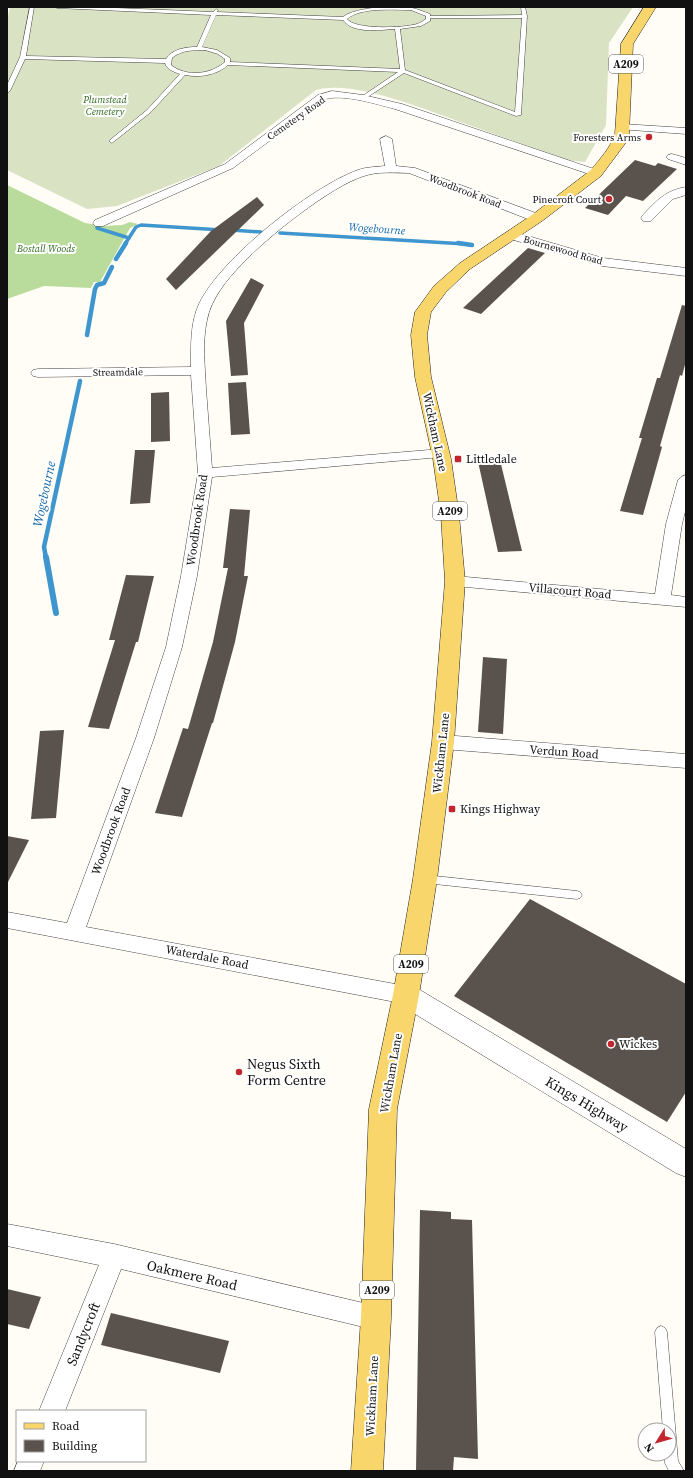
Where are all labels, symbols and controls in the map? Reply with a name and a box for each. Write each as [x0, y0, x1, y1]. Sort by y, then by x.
road number: A209 [609, 55, 643, 73]
park label: Plumstead Cemetery [82, 93, 128, 118]
street label: Cemetery Road [264, 93, 328, 143]
place label: Foresters Arms [573, 131, 641, 144]
marker: Foresters Arms [644, 132, 654, 142]
street label: Woodbrook Road [427, 171, 503, 211]
place label: Pinecroft Court [532, 193, 602, 206]
marker: Pinecroft Court [604, 194, 614, 204]
water label: Wogebourne [348, 220, 406, 238]
street label: Bournewood Road [522, 232, 604, 268]
park label: Bostall Woods [16, 242, 75, 255]
street label: Streamdale [93, 365, 143, 379]
street label: Wickham Lane [419, 391, 451, 473]
place label: Littledale [466, 451, 517, 467]
marker: Littledale [453, 454, 463, 464]
water label: Wogebourne [29, 459, 59, 528]
street label: Woodbrook Road [183, 473, 211, 567]
road number: A209 [433, 502, 467, 520]
street label: Villacourt Road [528, 579, 612, 603]
street label: Wickham Lane [429, 712, 453, 794]
street label: Verdun Road [529, 742, 599, 762]
street label: Woodbrook Road [88, 785, 134, 877]
place label: Kings Highway [460, 801, 541, 817]
marker: Kings Highway [447, 804, 457, 814]
street label: Waterdale Road [164, 941, 250, 973]
road number: A209 [394, 955, 428, 973]
street label: Wickham Lane [376, 1032, 406, 1114]
place label: Wickes [619, 1036, 657, 1052]
marker: Wickes [606, 1039, 616, 1049]
place label: Negus Sixth Form Centre [247, 1054, 326, 1090]
marker: Negus Sixth Form Centre [234, 1067, 244, 1077]
street label: Kings Highway [542, 1071, 633, 1137]
street label: Oakmere Road [145, 1255, 239, 1295]
road number: A209 [360, 1281, 394, 1299]
street label: Sandycroft [61, 1299, 105, 1369]
street label: Wickham Lane [362, 1355, 382, 1437]
legend [16, 1410, 146, 1462]
text: Road [52, 1418, 79, 1434]
north arrow [637, 1422, 677, 1462]
text: Building [52, 1438, 97, 1454]
text: N [641, 1440, 658, 1455]

